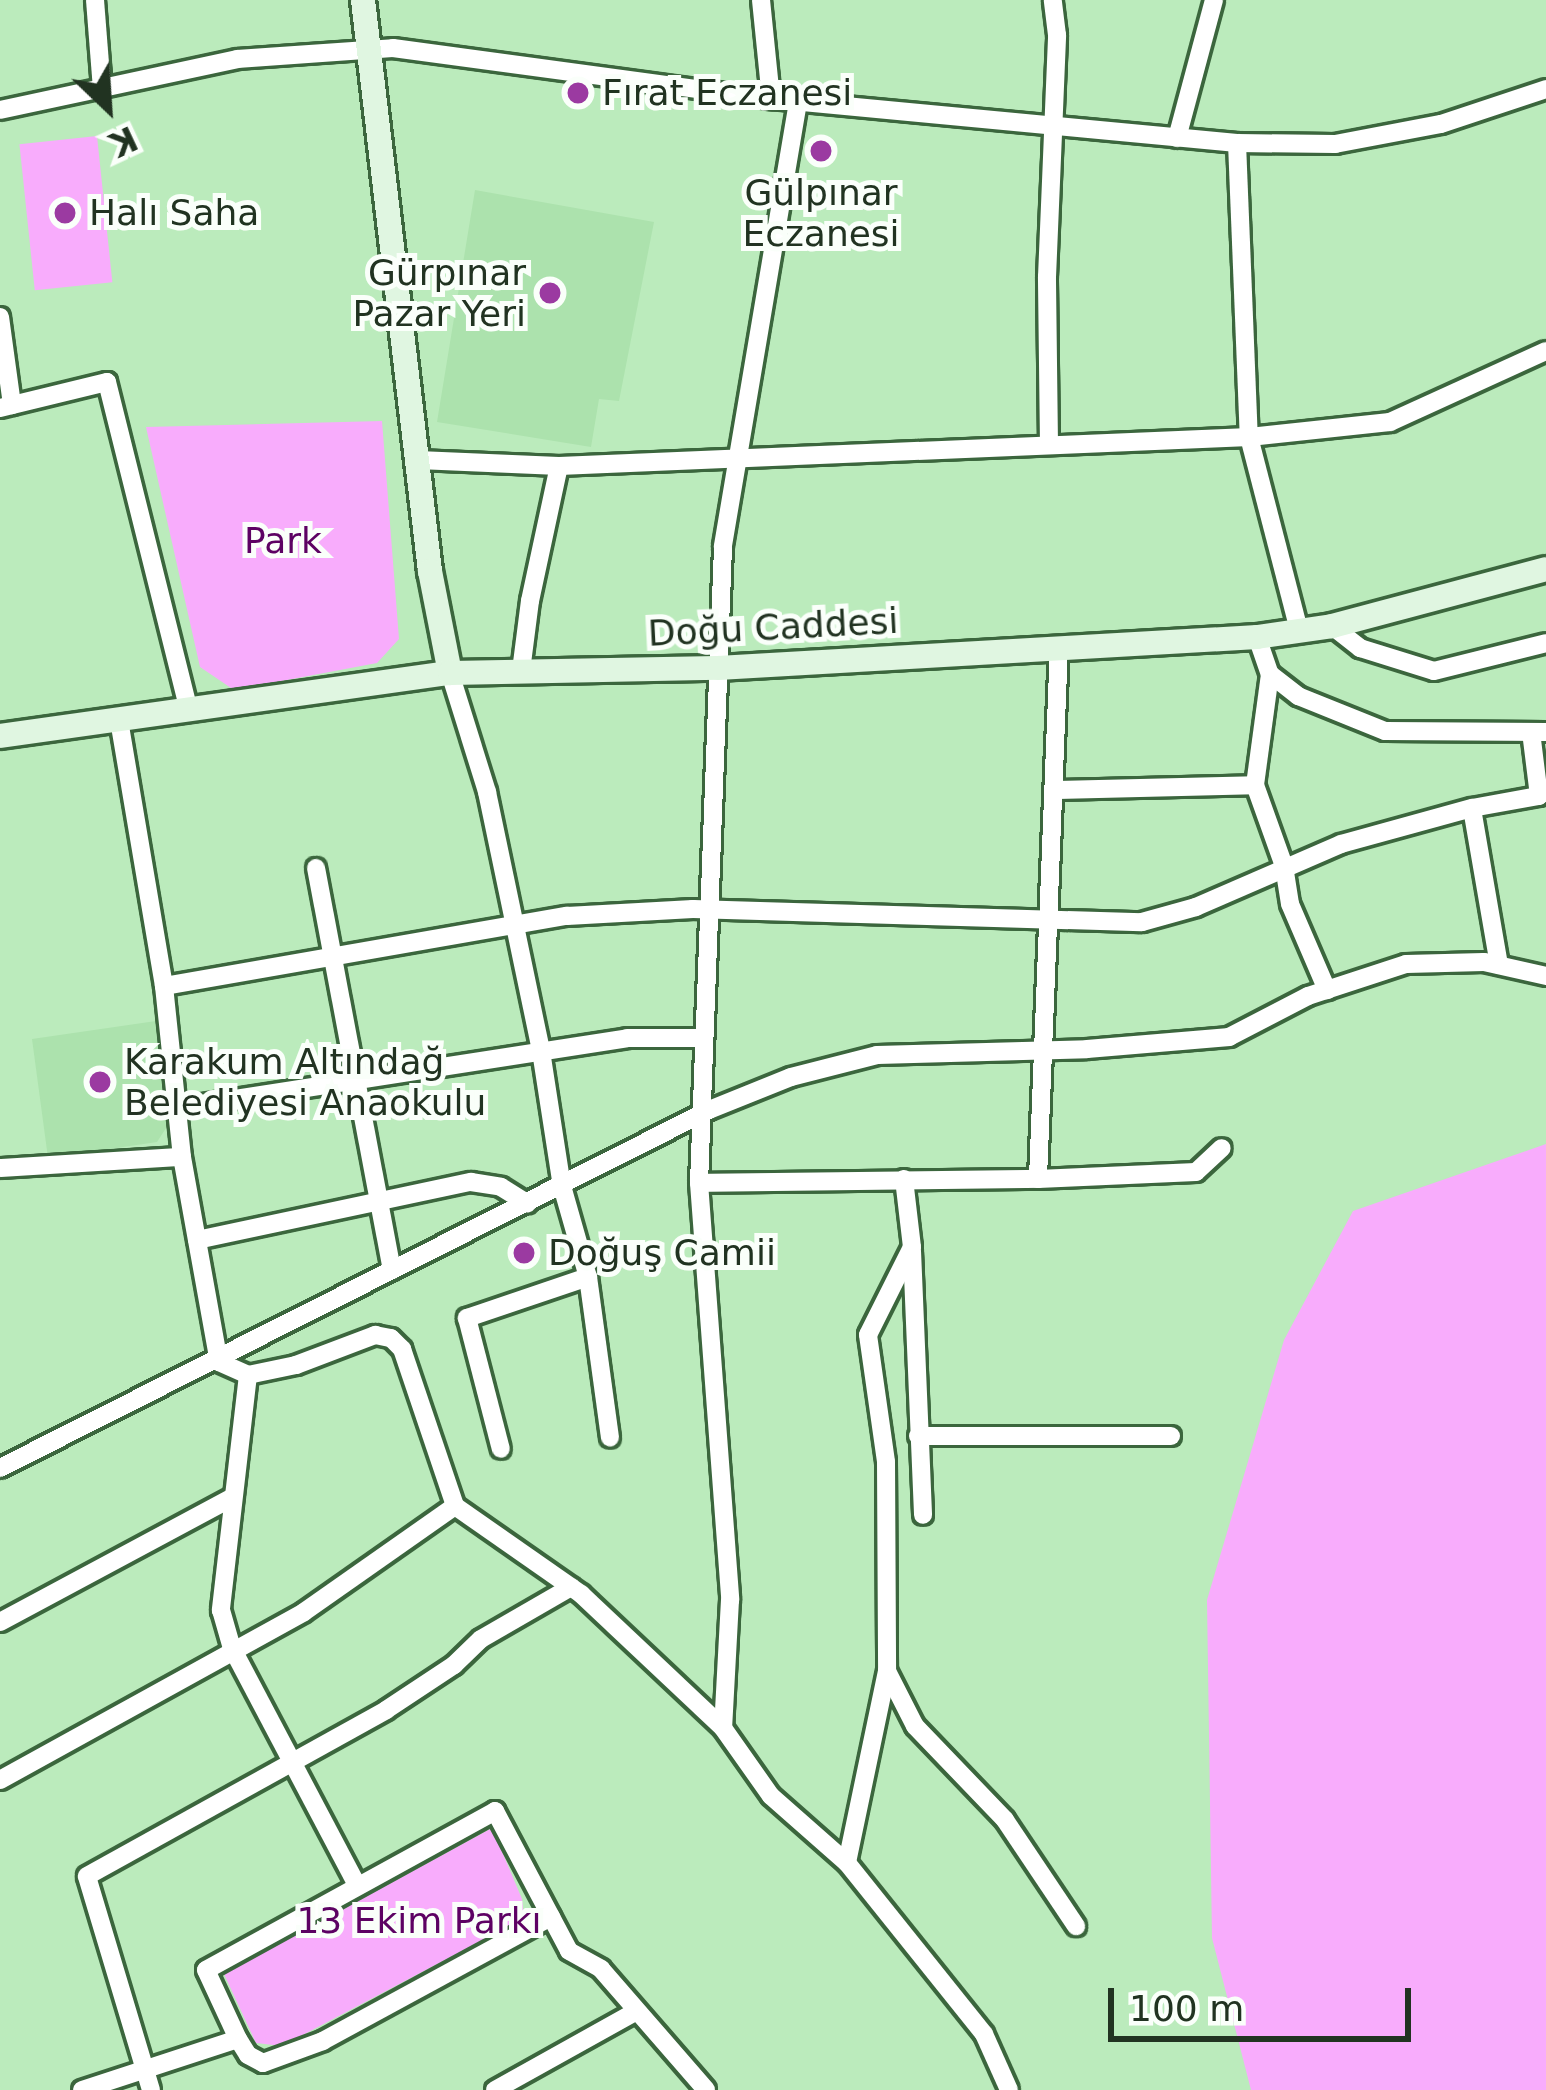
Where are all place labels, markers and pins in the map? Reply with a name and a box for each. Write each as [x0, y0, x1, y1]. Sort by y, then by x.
place label: Fırat Eczanesi [602, 71, 852, 115]
marker: Fırat Eczanesi [565, 80, 591, 106]
marker: Gülpınar Eczanesi [808, 138, 834, 164]
place label: Gülpınar Eczanesi [742, 170, 900, 255]
place label: Halı Saha [89, 191, 259, 235]
marker: Halı Saha [52, 200, 78, 226]
place label: Gürpınar Pazar Yeri [352, 250, 526, 335]
marker: Gürpınar Pazar Yeri [537, 280, 563, 306]
place label: Karakum Altındağ Belediyesi Anaokulu [124, 1039, 486, 1124]
marker: Karakum Altındağ Belediyesi Anaokulu [87, 1069, 113, 1095]
place label: Doğuş Camii [548, 1231, 776, 1275]
marker: Doğuş Camii [511, 1240, 537, 1266]

